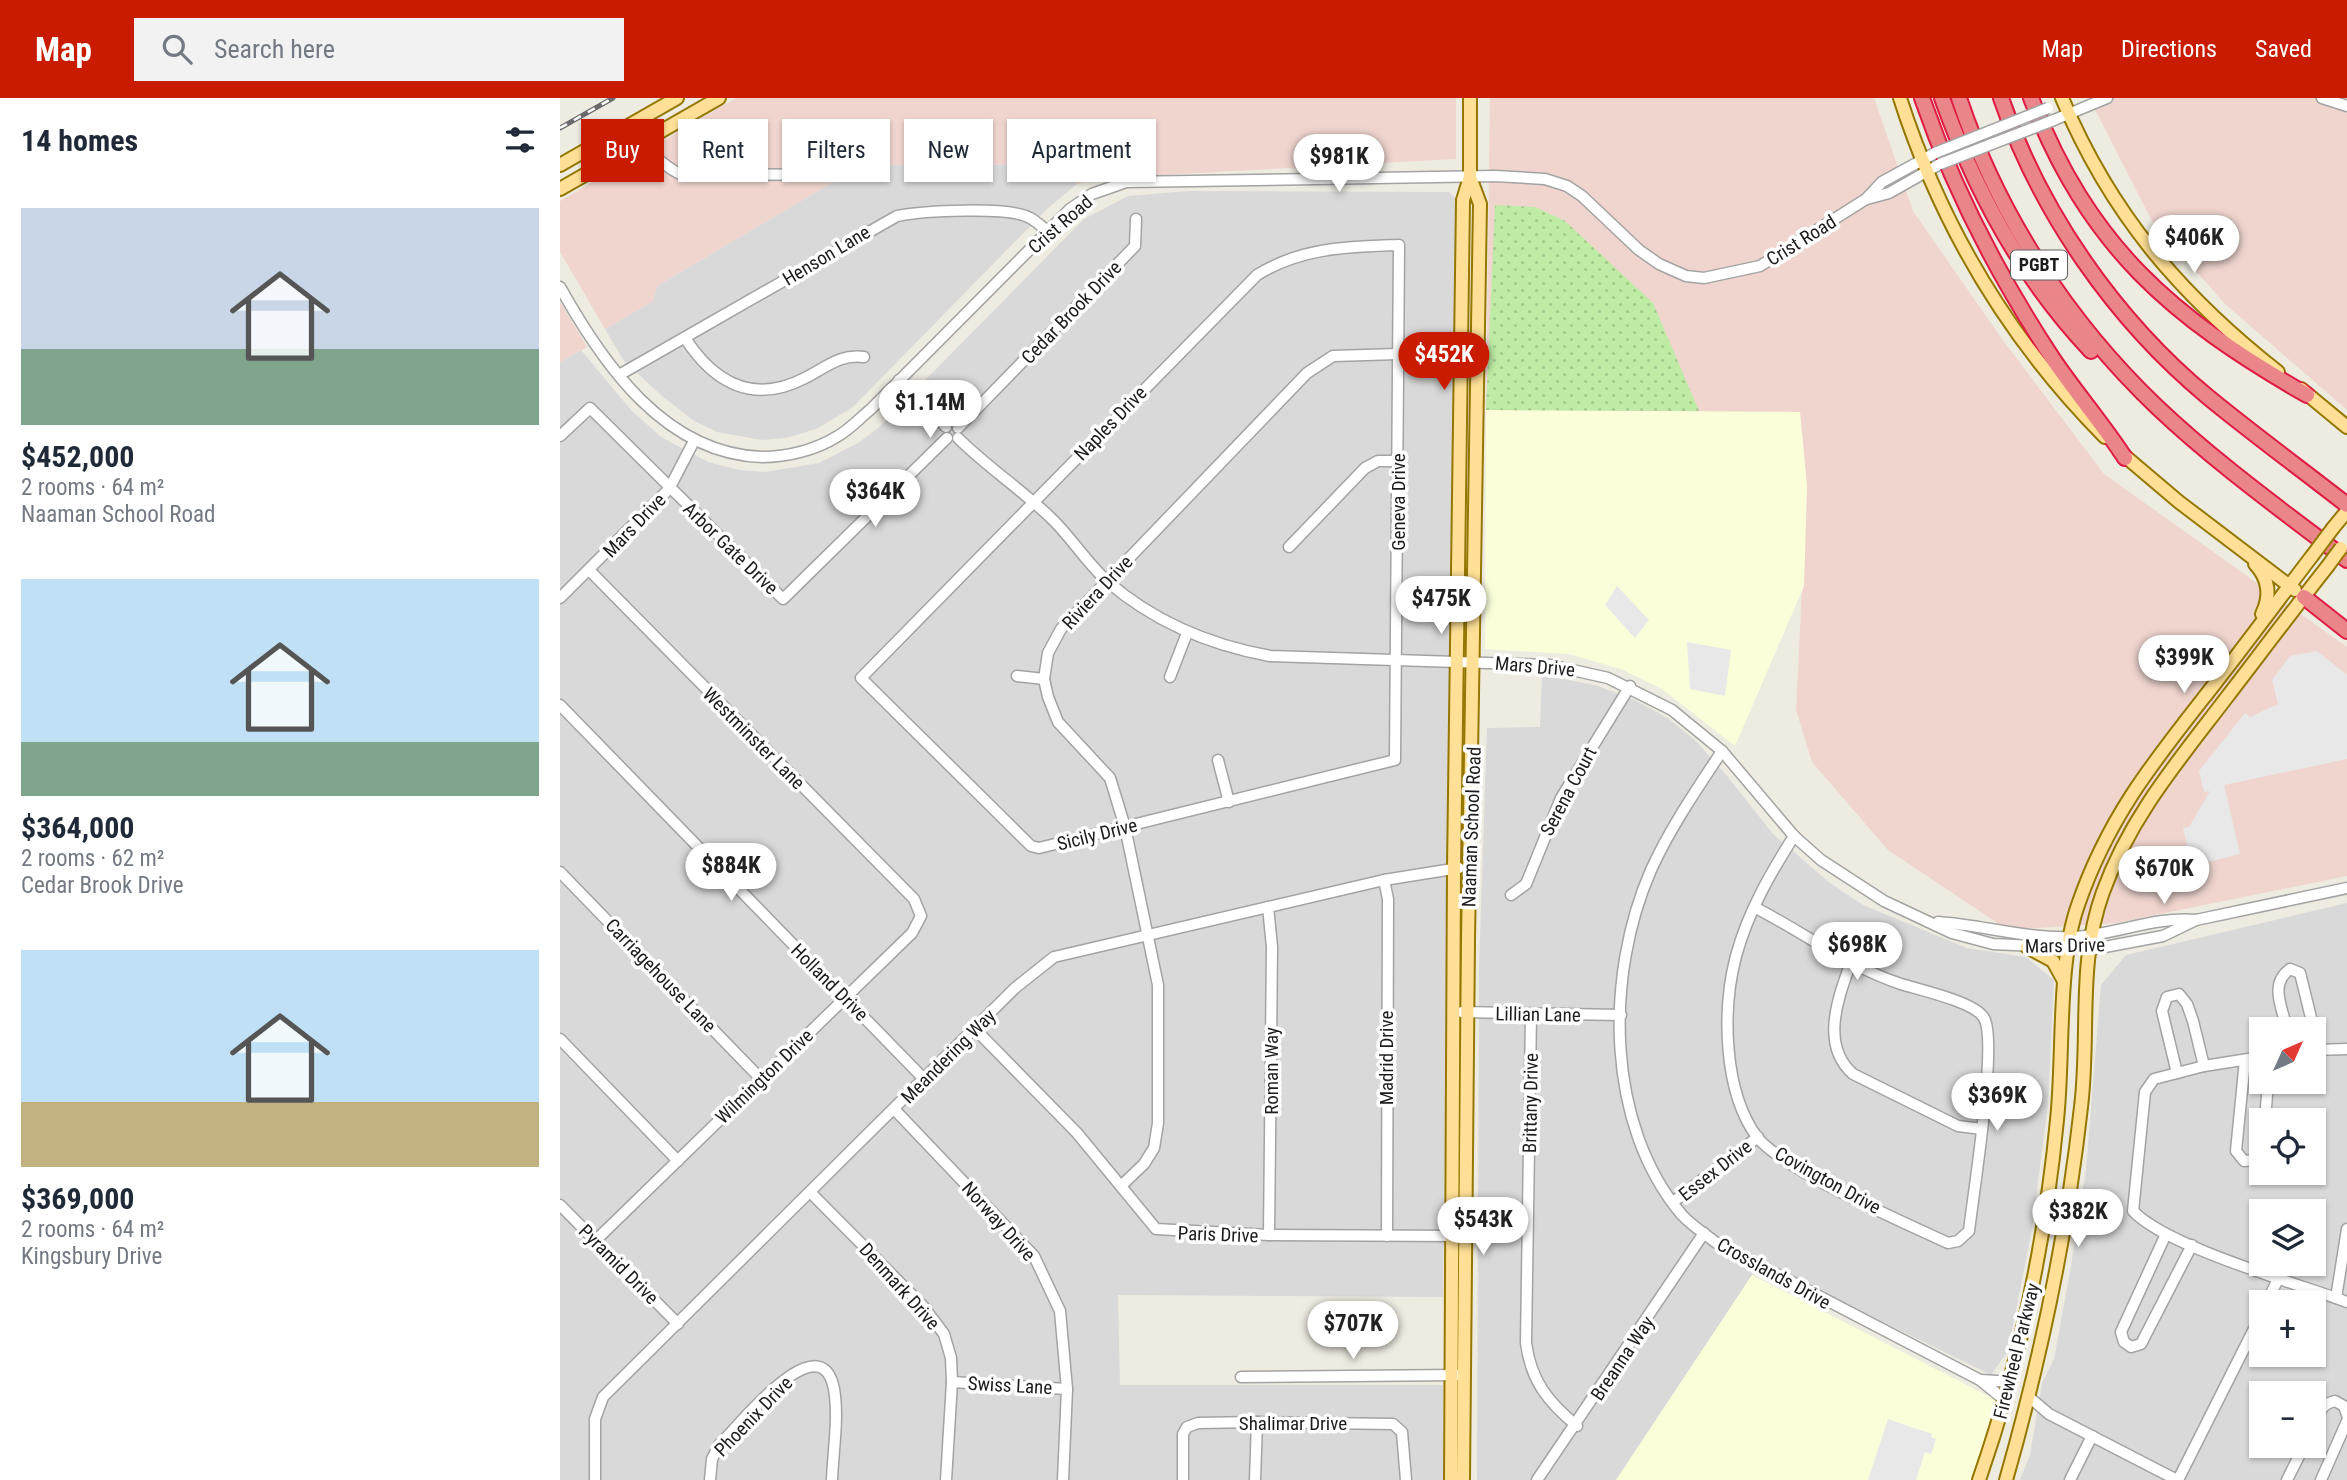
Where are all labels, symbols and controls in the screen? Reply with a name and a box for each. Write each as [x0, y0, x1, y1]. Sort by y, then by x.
search box [134, 18, 624, 81]
text: Map [35, 30, 92, 69]
icon: search [158, 30, 196, 68]
text: Search here [214, 34, 335, 64]
text: Map [2042, 35, 2083, 63]
text: Directions [2121, 35, 2217, 63]
text: Saved [2255, 35, 2312, 63]
chip: Buy [581, 119, 664, 182]
chip: Rent [678, 119, 768, 182]
chip: Filters [782, 119, 890, 182]
chip: New [904, 119, 993, 182]
chip: Apartment [1007, 119, 1156, 182]
icon: filters [501, 121, 539, 159]
text: 14 homes [21, 123, 138, 158]
pin: $981K [1290, 134, 1388, 194]
text: $981K [1309, 143, 1369, 170]
street label: Crist Road [1023, 190, 1097, 259]
street label: Crist Road [1762, 210, 1840, 271]
pin: $406K [2145, 216, 2243, 275]
street label: Henson Lane [778, 220, 874, 290]
text: $406K [2164, 224, 2224, 251]
road number: PGBT [2011, 250, 2067, 280]
icon: home [217, 253, 343, 379]
street label: Cedar Brook Drive [1016, 256, 1126, 369]
pin: $452K [1395, 332, 1493, 392]
text: $452K [1414, 341, 1474, 368]
pin: $1.14M [873, 380, 987, 440]
street label: Naples Drive [1069, 381, 1151, 465]
text: $1.14M [895, 389, 965, 416]
text: $452,000 [21, 439, 134, 474]
street label: Geneva Drive [1387, 453, 1410, 551]
pin: $364K [826, 470, 924, 529]
text: 2 rooms · 64 m² [21, 474, 164, 501]
text: $364K [845, 478, 905, 505]
street label: Mars Drive [598, 488, 671, 562]
street label: Arbor Gate Drive [678, 497, 783, 599]
text: Naaman School Road [21, 501, 216, 528]
street label: Riviera Drive [1057, 551, 1137, 634]
pin: $475K [1392, 576, 1490, 636]
text: $475K [1411, 585, 1471, 612]
icon: home [217, 624, 343, 750]
pin: $399K [2135, 636, 2233, 695]
text: $399K [2154, 644, 2214, 671]
street label: Mars Drive [1494, 652, 1576, 681]
street label: Westminster Lane [698, 683, 810, 794]
street label: Serena Court [1535, 743, 1601, 840]
street label: Naaman School Road [1457, 746, 1486, 908]
text: $364,000 [21, 810, 134, 845]
street label: Sicily Drive [1055, 813, 1140, 856]
pin: $884K [682, 844, 780, 903]
text: 2 rooms · 62 m² [21, 845, 164, 872]
pin: $670K [2115, 846, 2213, 906]
text: $884K [701, 852, 761, 879]
text: $670K [2134, 855, 2194, 882]
text: Cedar Brook Drive [21, 872, 184, 899]
street label: Carriagehouse Lane [601, 914, 721, 1037]
pin: $698K [1808, 922, 1906, 982]
text: $698K [1827, 931, 1887, 958]
street label: Mars Drive [2025, 933, 2105, 958]
street label: Holland Drive [786, 939, 873, 1026]
icon: home [217, 995, 343, 1121]
street label: Lillian Lane [1495, 1002, 1581, 1027]
street label: Meandering Way [896, 1004, 1000, 1108]
street label: Madrid Drive [1375, 1011, 1398, 1105]
north arrow [2249, 1017, 2326, 1094]
map controls [2249, 1017, 2326, 1458]
street label: Wilmington Drive [711, 1024, 818, 1129]
street label: Roman Way [1260, 1027, 1283, 1115]
street label: Brittany Drive [1518, 1053, 1543, 1153]
pin: $369K [1948, 1074, 2046, 1133]
text: $369K [1967, 1082, 2027, 1109]
button: locate [2249, 1108, 2326, 1185]
street label: Essex Drive [1674, 1135, 1756, 1206]
street label: Covington Drive [1771, 1142, 1885, 1219]
street label: Norway Drive [957, 1177, 1040, 1266]
text: $369,000 [21, 1181, 134, 1216]
pin: $382K [2029, 1190, 2127, 1249]
pin: $543K [1434, 1198, 1532, 1257]
text: $382K [2048, 1198, 2108, 1225]
button: layers [2249, 1199, 2326, 1276]
text: $543K [1453, 1206, 1513, 1233]
text: 2 rooms · 64 m² [21, 1216, 164, 1243]
street label: Pyramid Drive [574, 1220, 663, 1309]
street label: Paris Drive [1177, 1222, 1259, 1247]
street label: Crosslands Drive [1713, 1233, 1835, 1314]
street label: Denmark Drive [855, 1238, 945, 1335]
text: Kingsbury Drive [21, 1243, 162, 1270]
street label: Firewheel Parkway [1988, 1281, 2044, 1421]
button: + [2249, 1290, 2326, 1367]
pin: $707K [1304, 1302, 1402, 1361]
text: $707K [1323, 1310, 1383, 1337]
street label: Breanna Way [1586, 1312, 1659, 1405]
street label: Phoenix Drive [710, 1371, 797, 1461]
street label: Swiss Lane [967, 1372, 1053, 1399]
button: − [2249, 1381, 2326, 1458]
street label: Shalimar Drive [1239, 1412, 1347, 1435]

